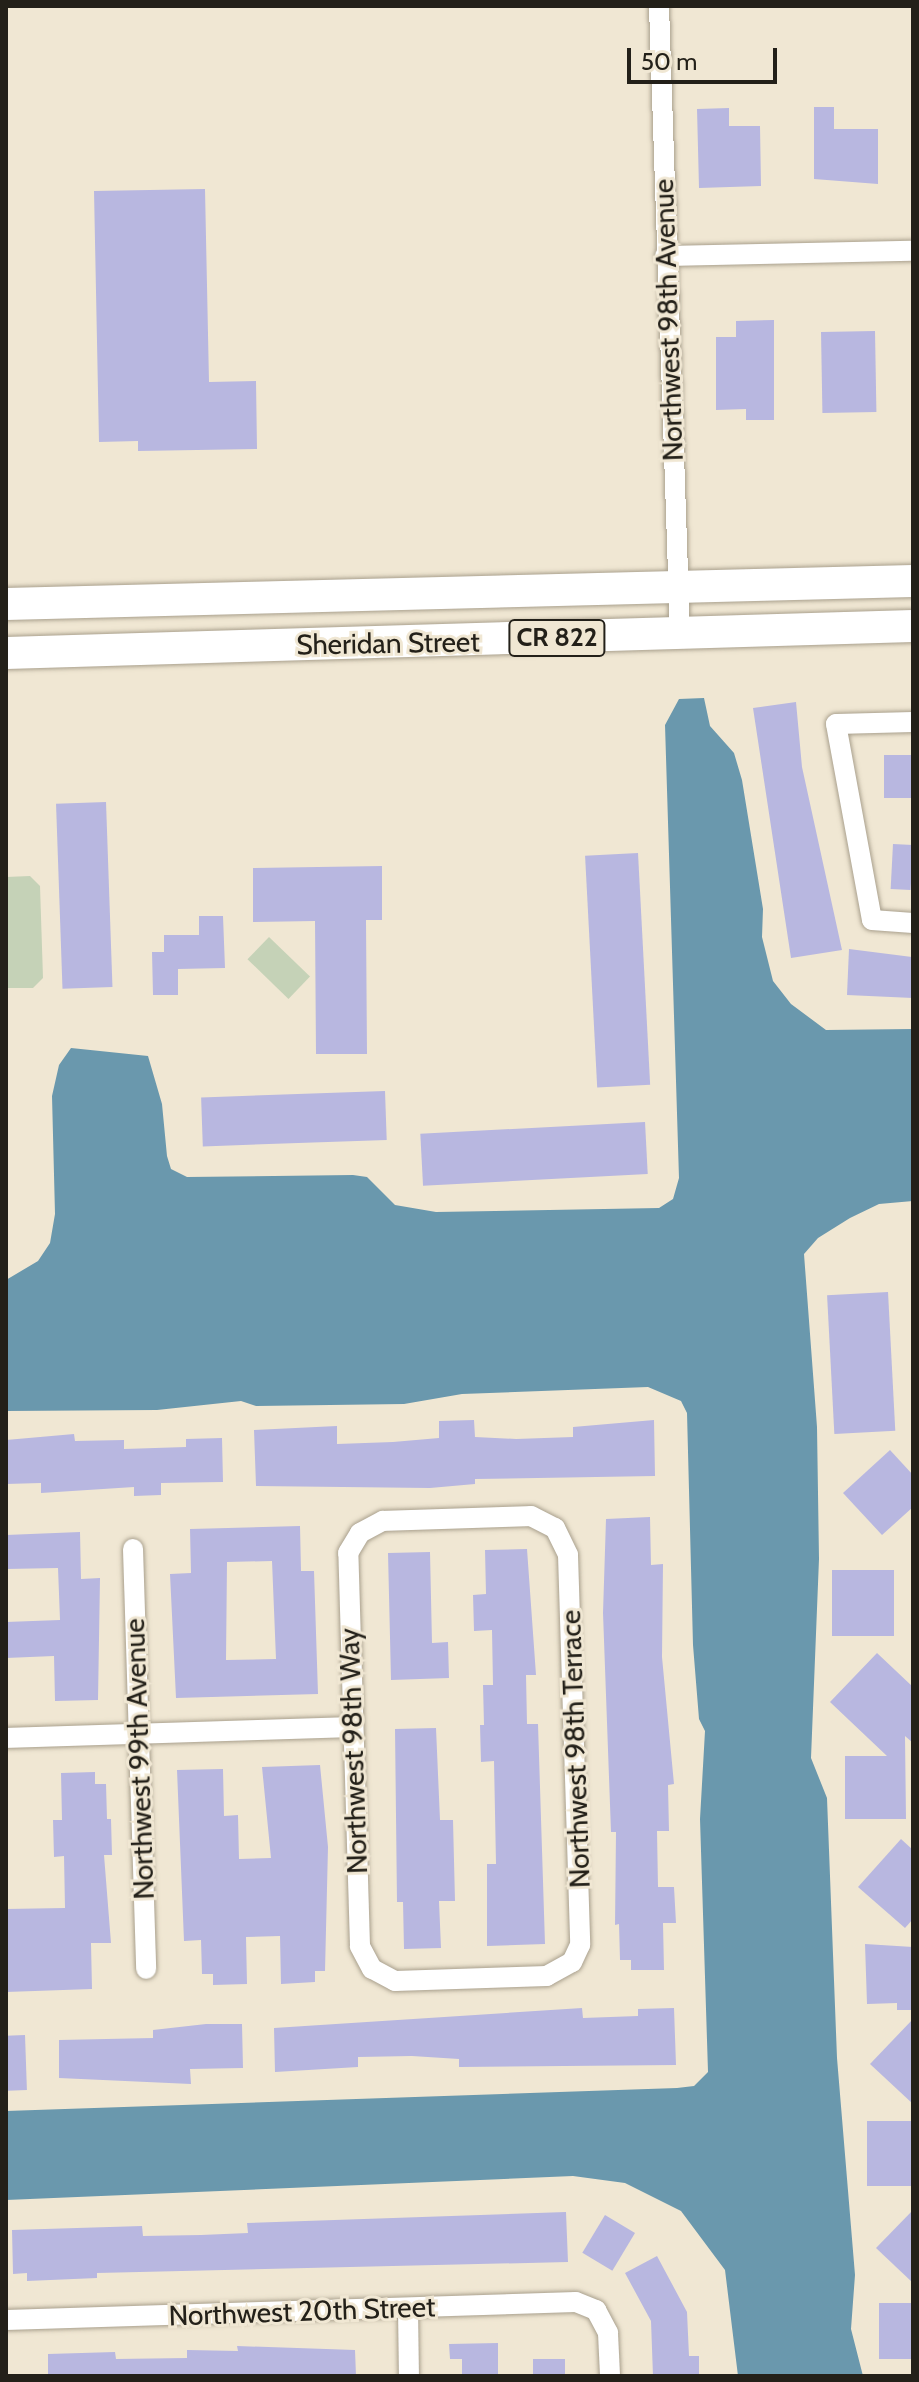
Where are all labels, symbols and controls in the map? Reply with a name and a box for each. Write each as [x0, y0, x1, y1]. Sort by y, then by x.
scale bar [631, 32, 781, 82]
text: 50 m [641, 47, 697, 76]
street label: Northwest 98th Avenue [646, 178, 690, 462]
road number: CR 822 [507, 616, 607, 660]
street label: Sheridan Street [296, 625, 480, 661]
street label: Northwest 98th Terrace [553, 1609, 597, 1889]
street label: Northwest 99th Avenue [117, 1618, 161, 1900]
street label: Northwest 98th Way [332, 1628, 374, 1874]
street label: Northwest 20th Street [168, 2290, 436, 2332]

